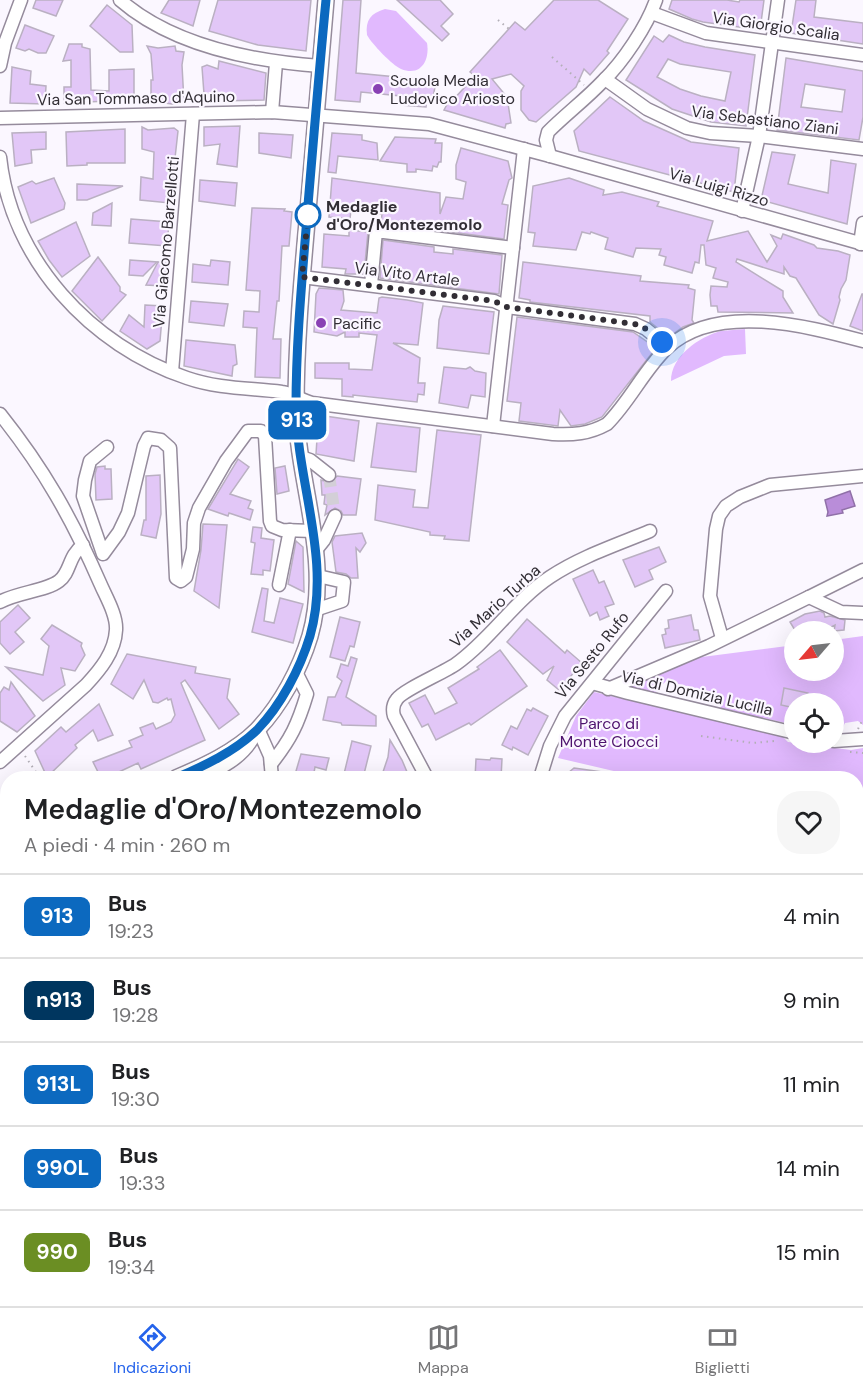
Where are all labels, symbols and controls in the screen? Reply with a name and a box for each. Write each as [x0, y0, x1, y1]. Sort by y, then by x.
street label: Via Giorgio Scalia [711, 7, 841, 45]
place label: Scuola Media Ludovico Ariosto [390, 70, 515, 109]
marker: Scuola Media Ludovico Ariosto [371, 82, 385, 96]
street label: Via San Tommaso d'Aquino [37, 86, 235, 110]
street label: Via Sebastiano Ziani [690, 101, 840, 139]
street label: Via Giacomo Barzellotti [148, 155, 184, 329]
street label: Via Luigi Rizzo [666, 163, 772, 211]
place label: Medaglie d'Oro/Montezemolo [326, 196, 482, 235]
marker: Medaglie d'Oro/Montezemolo [295, 202, 321, 228]
street label: Via Vito Artale [353, 257, 461, 291]
place label: Pacific [333, 313, 382, 334]
marker: Pacific [314, 316, 328, 330]
your location [647, 327, 677, 357]
line badge: 913 [262, 400, 332, 440]
text: 913 [280, 406, 314, 434]
street label: Via Mario Turba [445, 560, 545, 652]
street label: Via Sesto Rufo [550, 607, 634, 703]
north arrow [784, 621, 844, 681]
map controls [784, 621, 844, 753]
street label: Via di Domizia Lucilla [619, 665, 775, 721]
button: locate [784, 693, 844, 753]
park label: Parco di Monte Ciocci [560, 713, 658, 752]
text: Medaglie d'Oro/Montezemolo [24, 791, 422, 828]
button: heart [777, 791, 840, 854]
text: A piedi · 4 min · 260 m [24, 832, 230, 858]
text: Bus [108, 889, 147, 918]
text: 913 [40, 902, 74, 930]
text: 4 min [783, 902, 840, 931]
text: 19:23 [108, 918, 154, 944]
text: Bus [112, 973, 152, 1002]
text: n913 [36, 986, 82, 1014]
text: 9 min [783, 986, 840, 1015]
text: 19:28 [112, 1002, 159, 1028]
text: Bus [111, 1057, 151, 1086]
text: 913L [36, 1070, 81, 1098]
text: 11 min [783, 1070, 840, 1099]
text: 19:30 [111, 1086, 160, 1112]
text: Bus [119, 1141, 158, 1170]
text: 990L [36, 1154, 89, 1182]
text: 14 min [776, 1154, 840, 1183]
text: 19:33 [119, 1170, 166, 1196]
text: Bus [108, 1225, 147, 1254]
text: 990 [36, 1238, 78, 1266]
text: 15 min [776, 1238, 840, 1267]
text: 19:34 [108, 1254, 155, 1280]
tab: Indicazioni [113, 1321, 191, 1378]
tab: Mappa [418, 1321, 469, 1378]
tab: Biglietti [695, 1321, 750, 1378]

